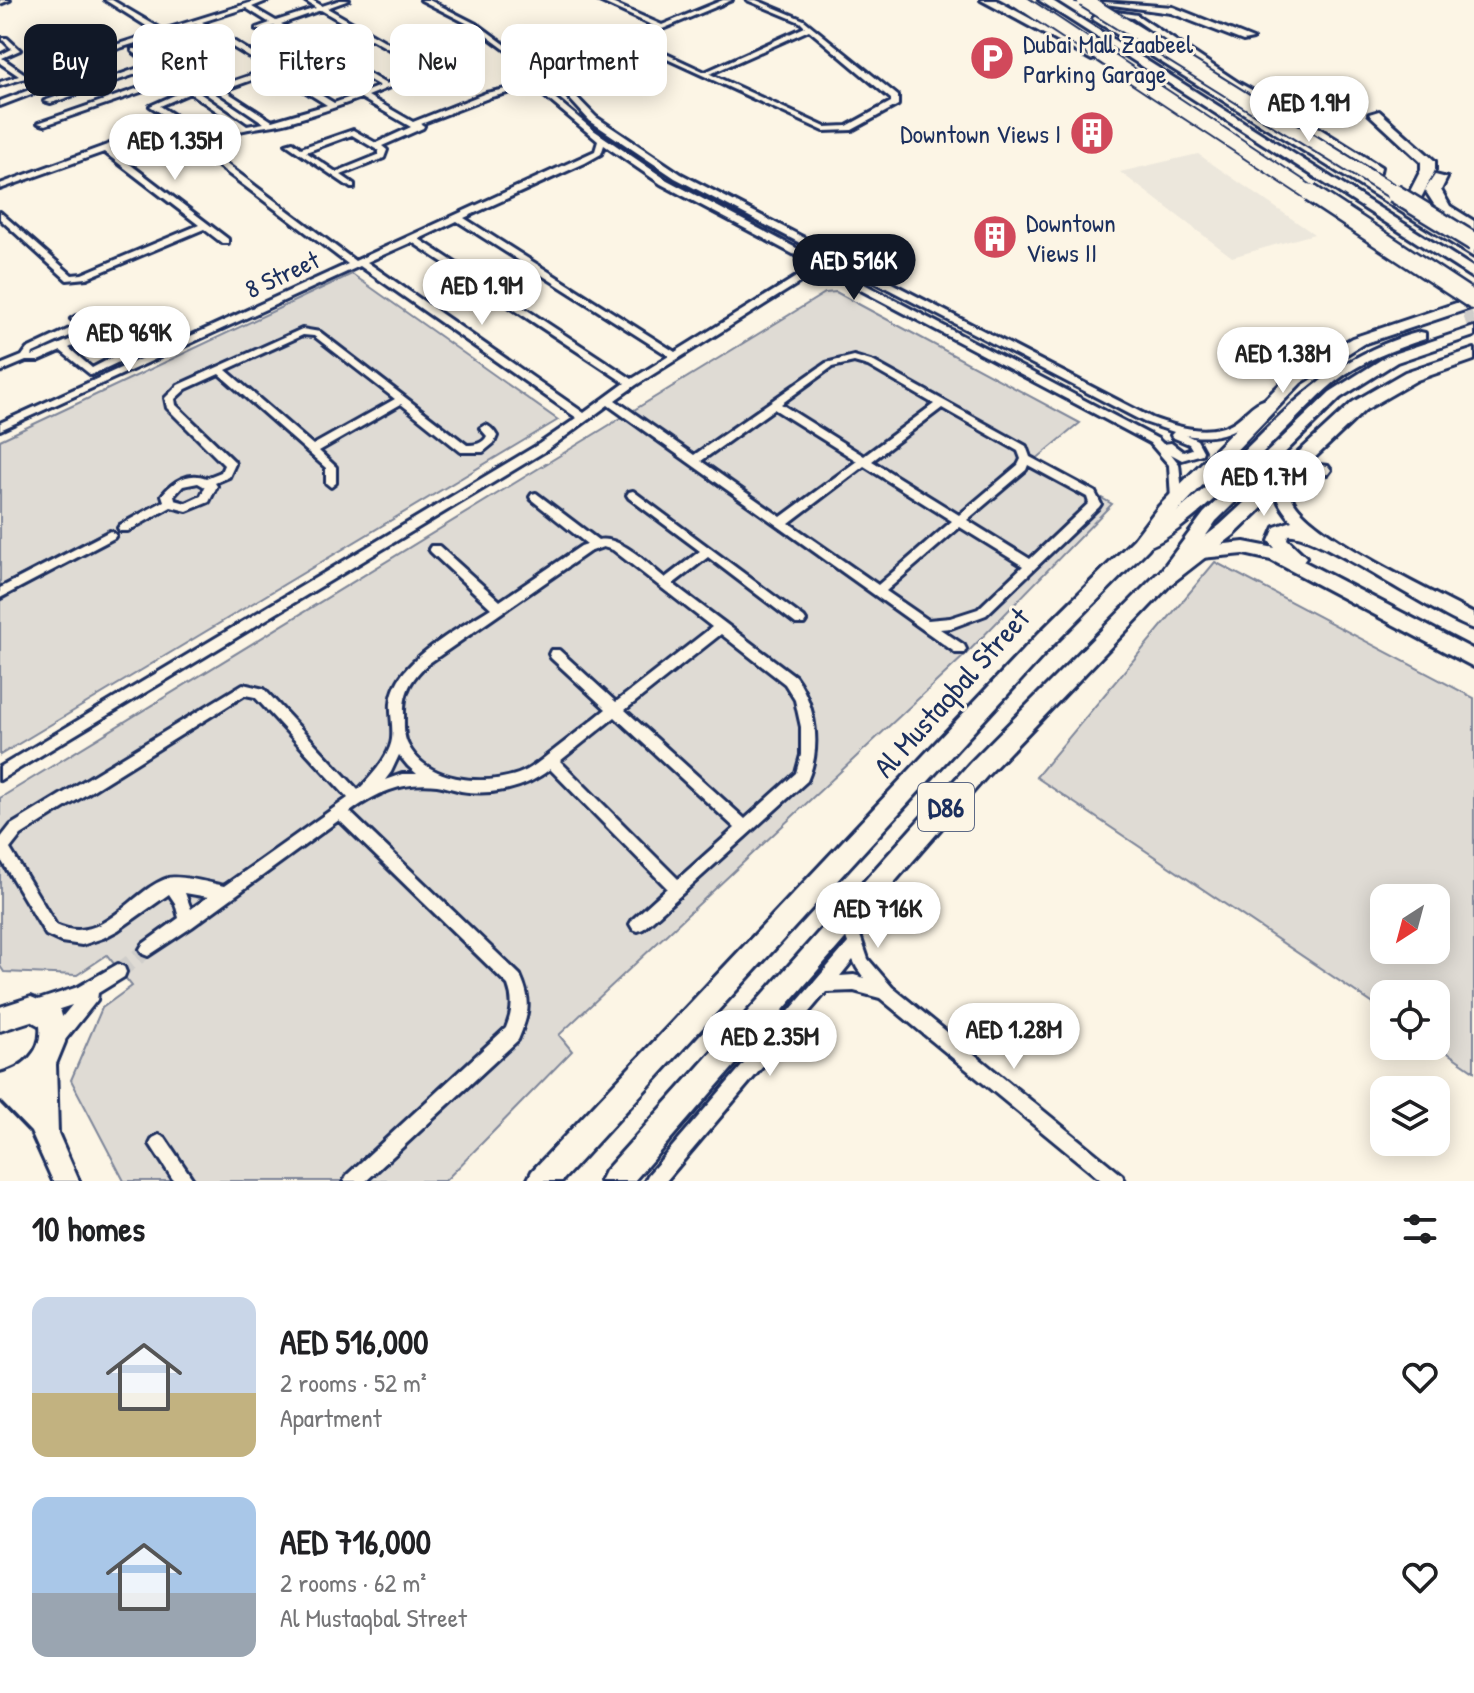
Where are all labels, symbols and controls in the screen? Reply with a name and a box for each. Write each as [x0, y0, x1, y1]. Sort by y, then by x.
chip: Buy [24, 24, 117, 96]
chip: Rent [133, 24, 235, 96]
chip: Filters [251, 24, 374, 96]
chip: New [390, 24, 485, 96]
chip: Apartment [501, 24, 667, 96]
place label: Dubai Mall Zaabeel Parking Garage [1023, 26, 1193, 91]
parking icon: Dubai Mall Zaabeel Parking Garage [968, 34, 1016, 82]
pin: AED 1.9M [1226, 76, 1392, 144]
text: AED 1.9M [1268, 84, 1350, 119]
building icon: Downtown Views I [1068, 109, 1116, 157]
pin: AED 1.35M [83, 114, 267, 182]
place label: Downtown Views I [900, 116, 1061, 151]
text: AED 1.35M [127, 122, 223, 157]
place label: Downtown Views II [1026, 205, 1116, 270]
building icon: Downtown Views II [971, 213, 1019, 261]
pin: AED 516K [771, 234, 937, 302]
street label: 8 Street [239, 241, 326, 306]
text: AED 516K [811, 242, 897, 277]
pin: AED 1.9M [399, 259, 565, 327]
text: AED 1.9M [441, 267, 523, 302]
pin: AED 969K [46, 306, 212, 374]
text: AED 969K [86, 314, 172, 349]
pin: AED 1.38M [1191, 327, 1375, 395]
text: AED 1.38M [1235, 335, 1331, 370]
pin: AED 1.7M [1181, 450, 1347, 518]
text: AED 1.7M [1221, 458, 1307, 493]
street label: Al Mustaqbal Street [864, 598, 1038, 786]
road number: D86 [918, 783, 974, 831]
pin: AED 716K [795, 882, 961, 950]
north arrow [1370, 884, 1450, 964]
map controls [1370, 884, 1450, 1156]
text: AED 716K [834, 890, 922, 925]
button: locate [1370, 980, 1450, 1060]
pin: AED 1.28M [922, 1003, 1106, 1071]
pin: AED 2.35M [678, 1010, 862, 1078]
text: AED 1.28M [966, 1011, 1062, 1046]
text: AED 2.35M [721, 1018, 819, 1053]
button: layers [1370, 1076, 1450, 1156]
text: 10 homes [32, 1206, 145, 1252]
icon: filters [1398, 1207, 1442, 1251]
text: AED 516,000 [280, 1319, 428, 1365]
icon: home [96, 1329, 192, 1425]
icon: heart [1398, 1355, 1442, 1399]
text: 2 rooms · 52 m² [280, 1365, 427, 1400]
text: Apartment [280, 1400, 382, 1435]
text: AED 716,000 [280, 1519, 431, 1565]
icon: home [96, 1529, 192, 1625]
icon: heart [1398, 1555, 1442, 1599]
text: 2 rooms · 62 m² [280, 1565, 426, 1600]
text: Al Mustaqbal Street [280, 1600, 467, 1635]

